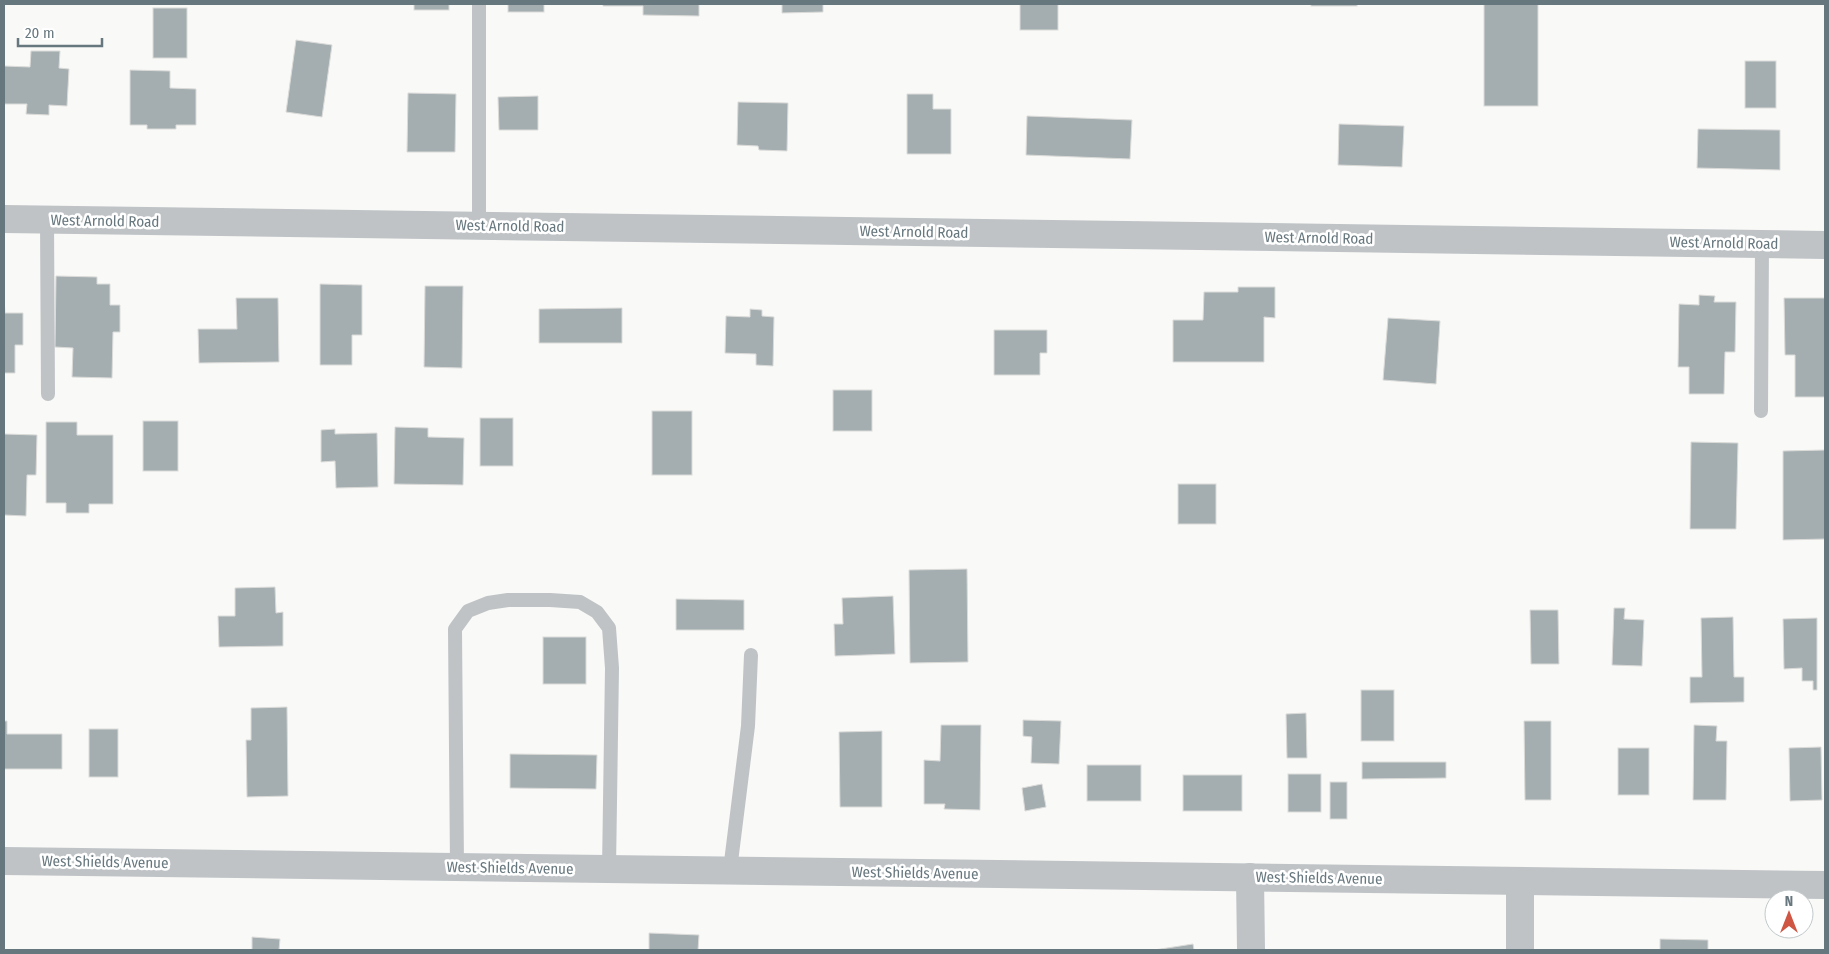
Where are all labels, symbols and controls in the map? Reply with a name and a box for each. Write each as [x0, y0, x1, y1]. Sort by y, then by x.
scale bar [18, 15, 101, 47]
text: 20 m [25, 24, 55, 42]
street label: West Arnold Road [50, 211, 160, 231]
street label: West Arnold Road [455, 216, 565, 236]
street label: West Arnold Road [859, 222, 969, 242]
street label: West Arnold Road [1264, 228, 1374, 248]
street label: West Arnold Road [1669, 233, 1779, 253]
street label: West Shields Avenue [41, 852, 169, 872]
street label: West Shields Avenue [446, 858, 574, 878]
street label: West Shields Avenue [851, 863, 979, 883]
street label: West Shields Avenue [1255, 868, 1383, 888]
north arrow [1764, 889, 1814, 939]
text: N [1785, 893, 1793, 910]

